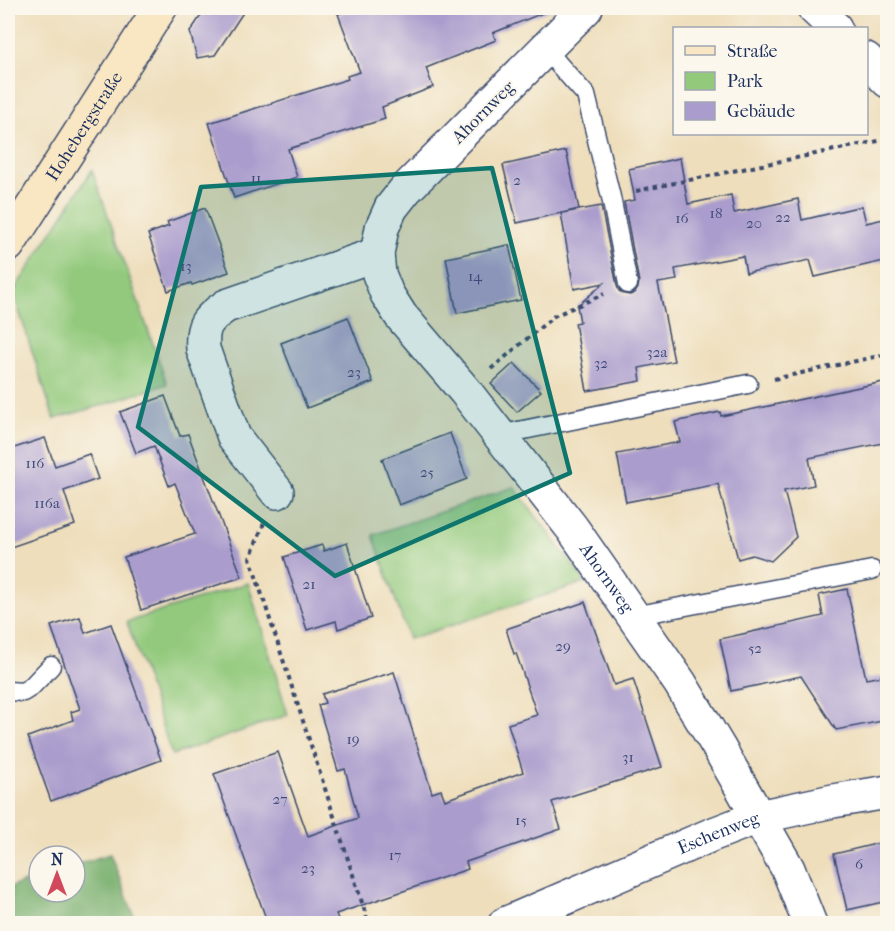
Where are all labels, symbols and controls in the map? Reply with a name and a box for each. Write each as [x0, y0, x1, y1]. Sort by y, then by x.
legend [673, 27, 868, 135]
text: Straße [727, 41, 778, 62]
street label: Hohebergstraße [42, 68, 127, 185]
text: Park [727, 71, 764, 92]
street label: Ahornweg [447, 76, 519, 149]
text: Gebäude [727, 101, 795, 122]
house number: 11 [251, 169, 261, 187]
house number: 2 [513, 171, 521, 189]
house number: 18 [710, 204, 722, 222]
house number: 22 [775, 208, 791, 226]
house number: 16 [675, 209, 690, 227]
house number: 20 [746, 214, 762, 232]
house number: 13 [180, 257, 192, 275]
house number: 14 [468, 267, 483, 285]
house number: 32a [647, 343, 668, 361]
house number: 32 [594, 354, 608, 372]
house number: 23 [347, 363, 361, 381]
house number: 116 [26, 454, 45, 472]
house number: 25 [420, 463, 434, 481]
house number: 116a [34, 494, 61, 512]
street label: Ahornweg [574, 539, 638, 617]
house number: 21 [302, 575, 316, 593]
house number: 29 [555, 637, 571, 655]
house number: 52 [748, 639, 762, 657]
house number: 19 [346, 730, 360, 748]
house number: 31 [622, 748, 634, 766]
house number: 27 [273, 790, 287, 808]
street label: Eschenweg [674, 807, 763, 859]
house number: 15 [515, 811, 527, 829]
north arrow [27, 844, 87, 904]
house number: 17 [389, 846, 401, 864]
text: N [51, 850, 64, 869]
house number: 6 [855, 855, 864, 873]
house number: 23 [301, 859, 315, 877]

